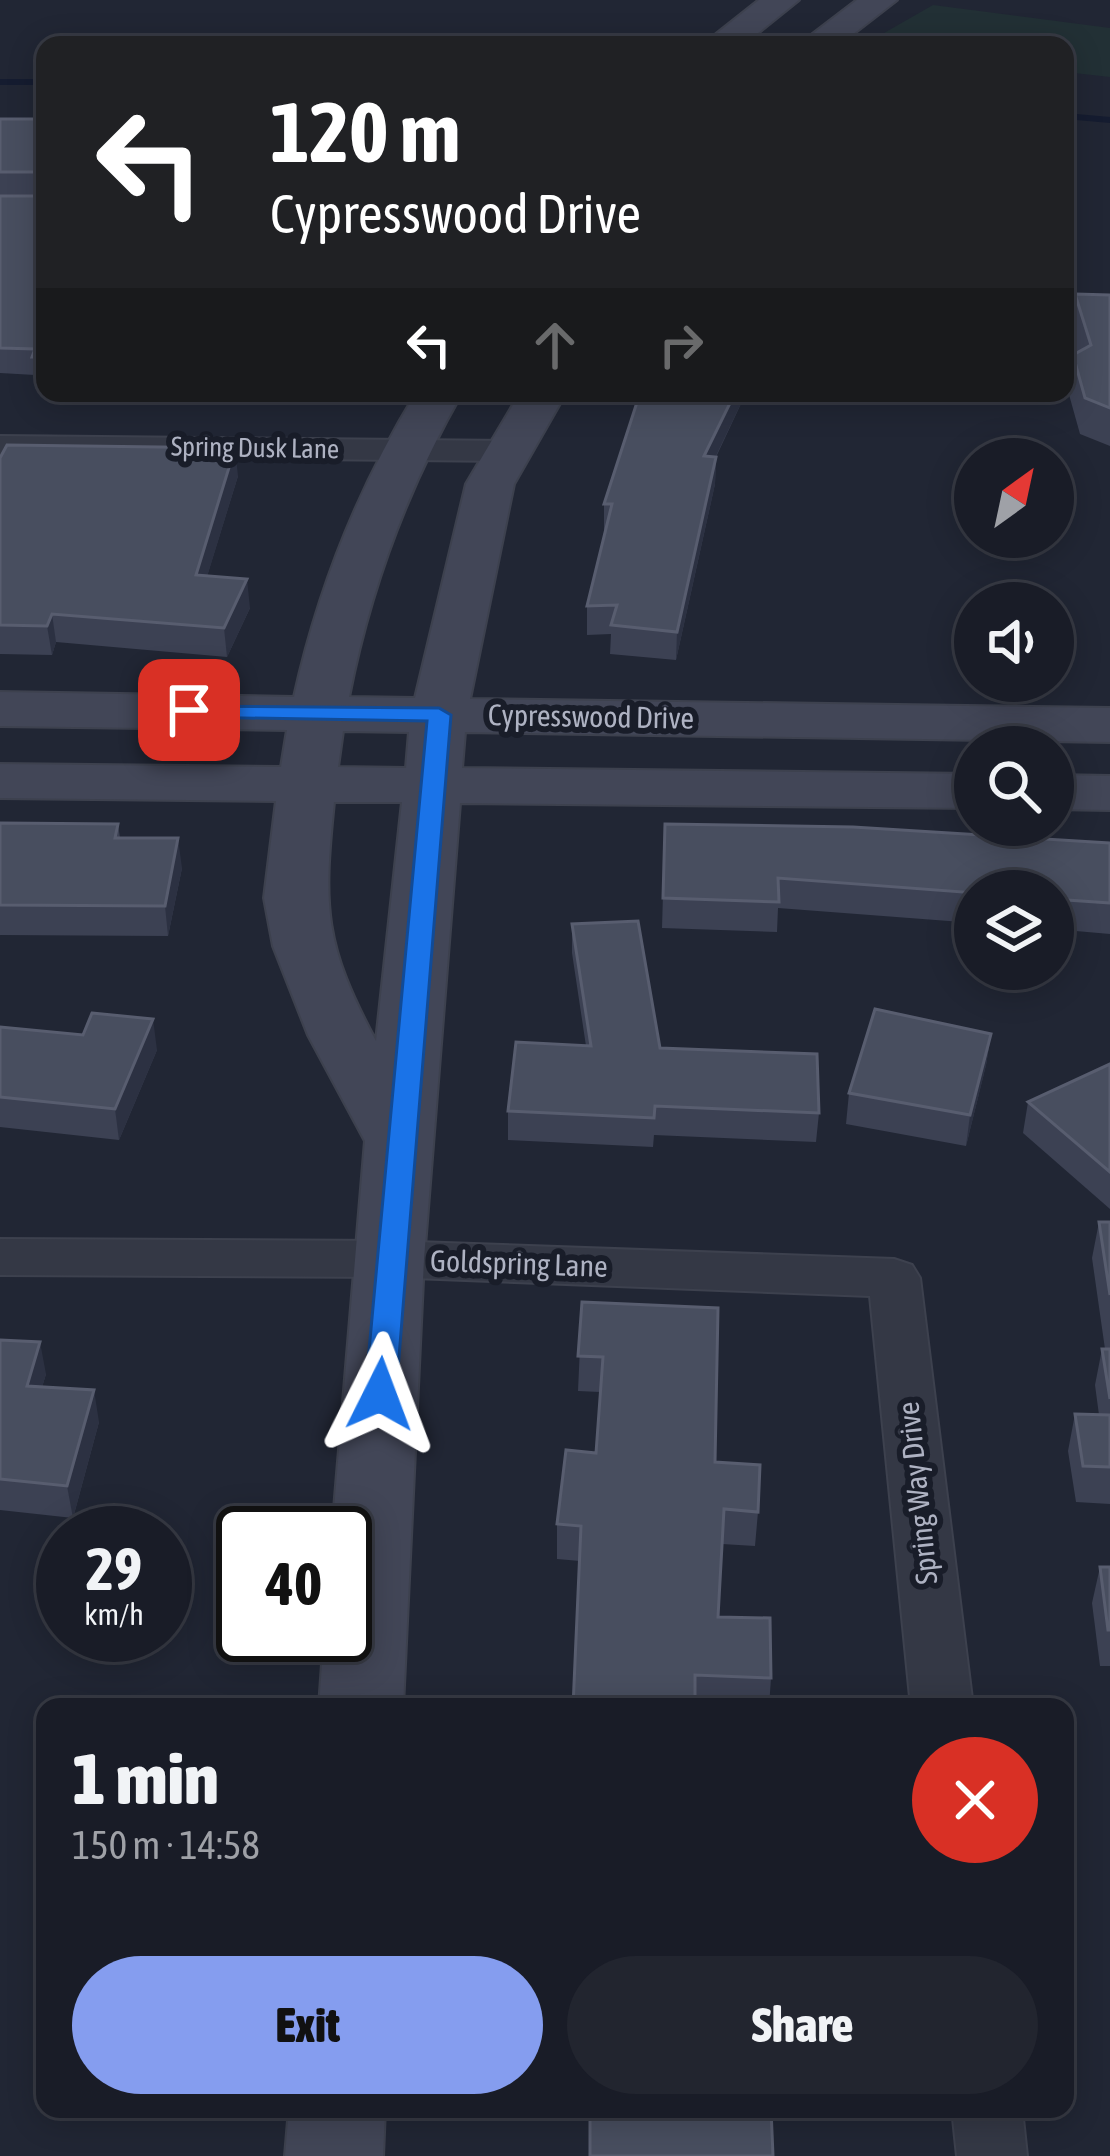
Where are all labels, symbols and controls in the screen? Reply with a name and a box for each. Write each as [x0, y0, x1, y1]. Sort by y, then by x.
icon: left [72, 84, 228, 240]
text: 120 m [270, 84, 460, 180]
text: Cypresswood Drive [270, 183, 641, 244]
icon: left [396, 312, 462, 378]
icon: ahead [522, 312, 588, 378]
icon: right [648, 312, 714, 378]
street label: Spring Dusk Lane [171, 431, 339, 464]
north arrow [954, 438, 1074, 558]
map controls [954, 438, 1074, 990]
button: sound [954, 582, 1074, 702]
pin [138, 659, 240, 761]
icon: arrive [156, 677, 222, 743]
street label: Cypresswood Drive [488, 697, 694, 735]
button: search [954, 726, 1074, 846]
button: layers [954, 870, 1074, 990]
street label: Goldspring Lane [430, 1243, 608, 1283]
position arrow [317, 1331, 443, 1457]
street label: Spring Way Drive [891, 1400, 944, 1586]
speed limit sign: 40 [216, 1506, 372, 1662]
text: 29 [86, 1534, 142, 1603]
text: km/h [84, 1597, 144, 1631]
text: 1 min [72, 1737, 219, 1819]
button: close [912, 1737, 1038, 1863]
text: 150 m · 14:58 [72, 1823, 260, 1867]
button: Exit [72, 1956, 543, 2094]
button: Share [567, 1956, 1038, 2094]

